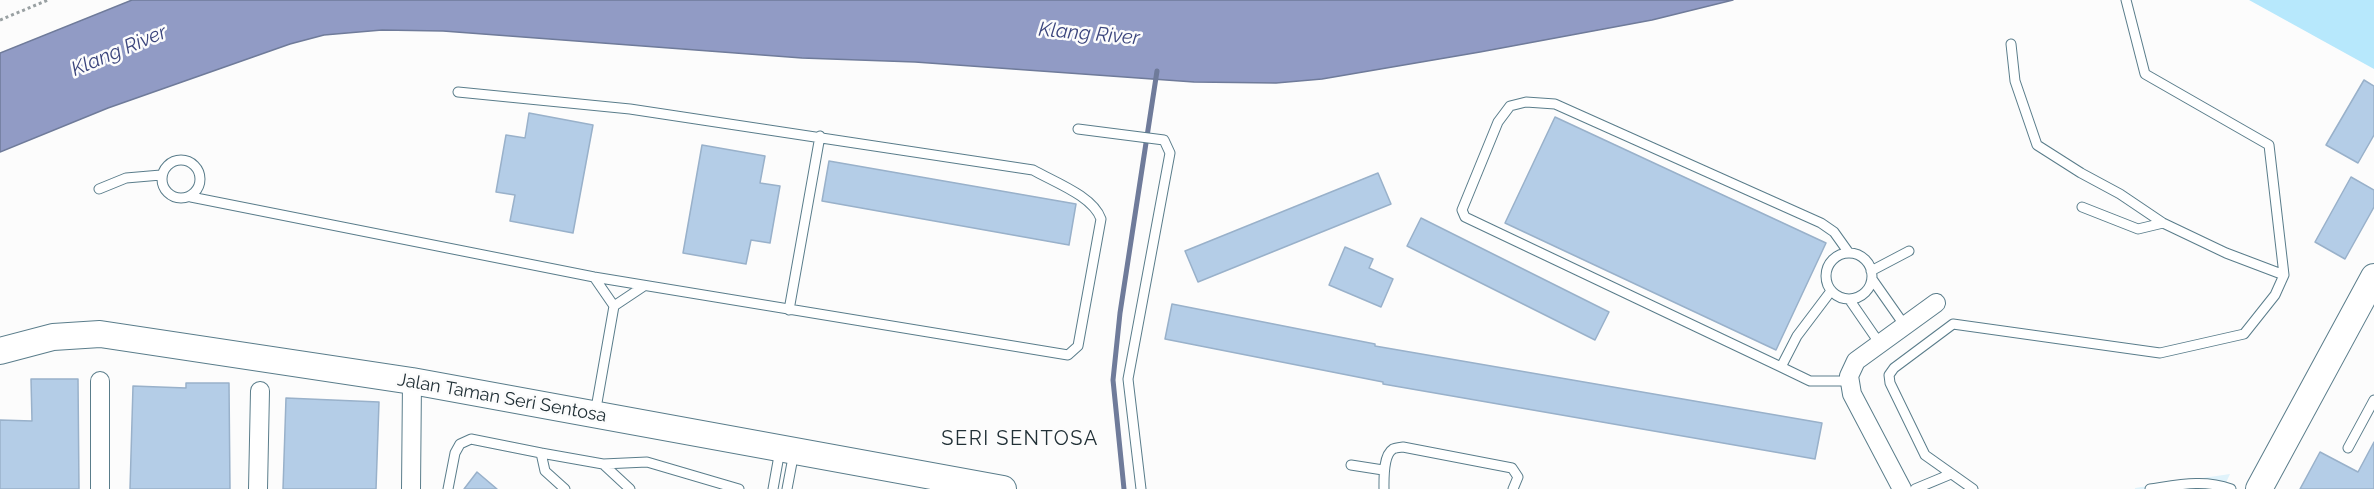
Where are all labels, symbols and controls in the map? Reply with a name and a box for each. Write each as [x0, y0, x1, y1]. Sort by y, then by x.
water label: Klang River [1037, 18, 1141, 50]
water label: Klang River [68, 20, 170, 82]
street label: Jalan Taman Seri Sentosa [396, 369, 608, 427]
district label: SERI SENTOSA [941, 427, 1099, 451]

